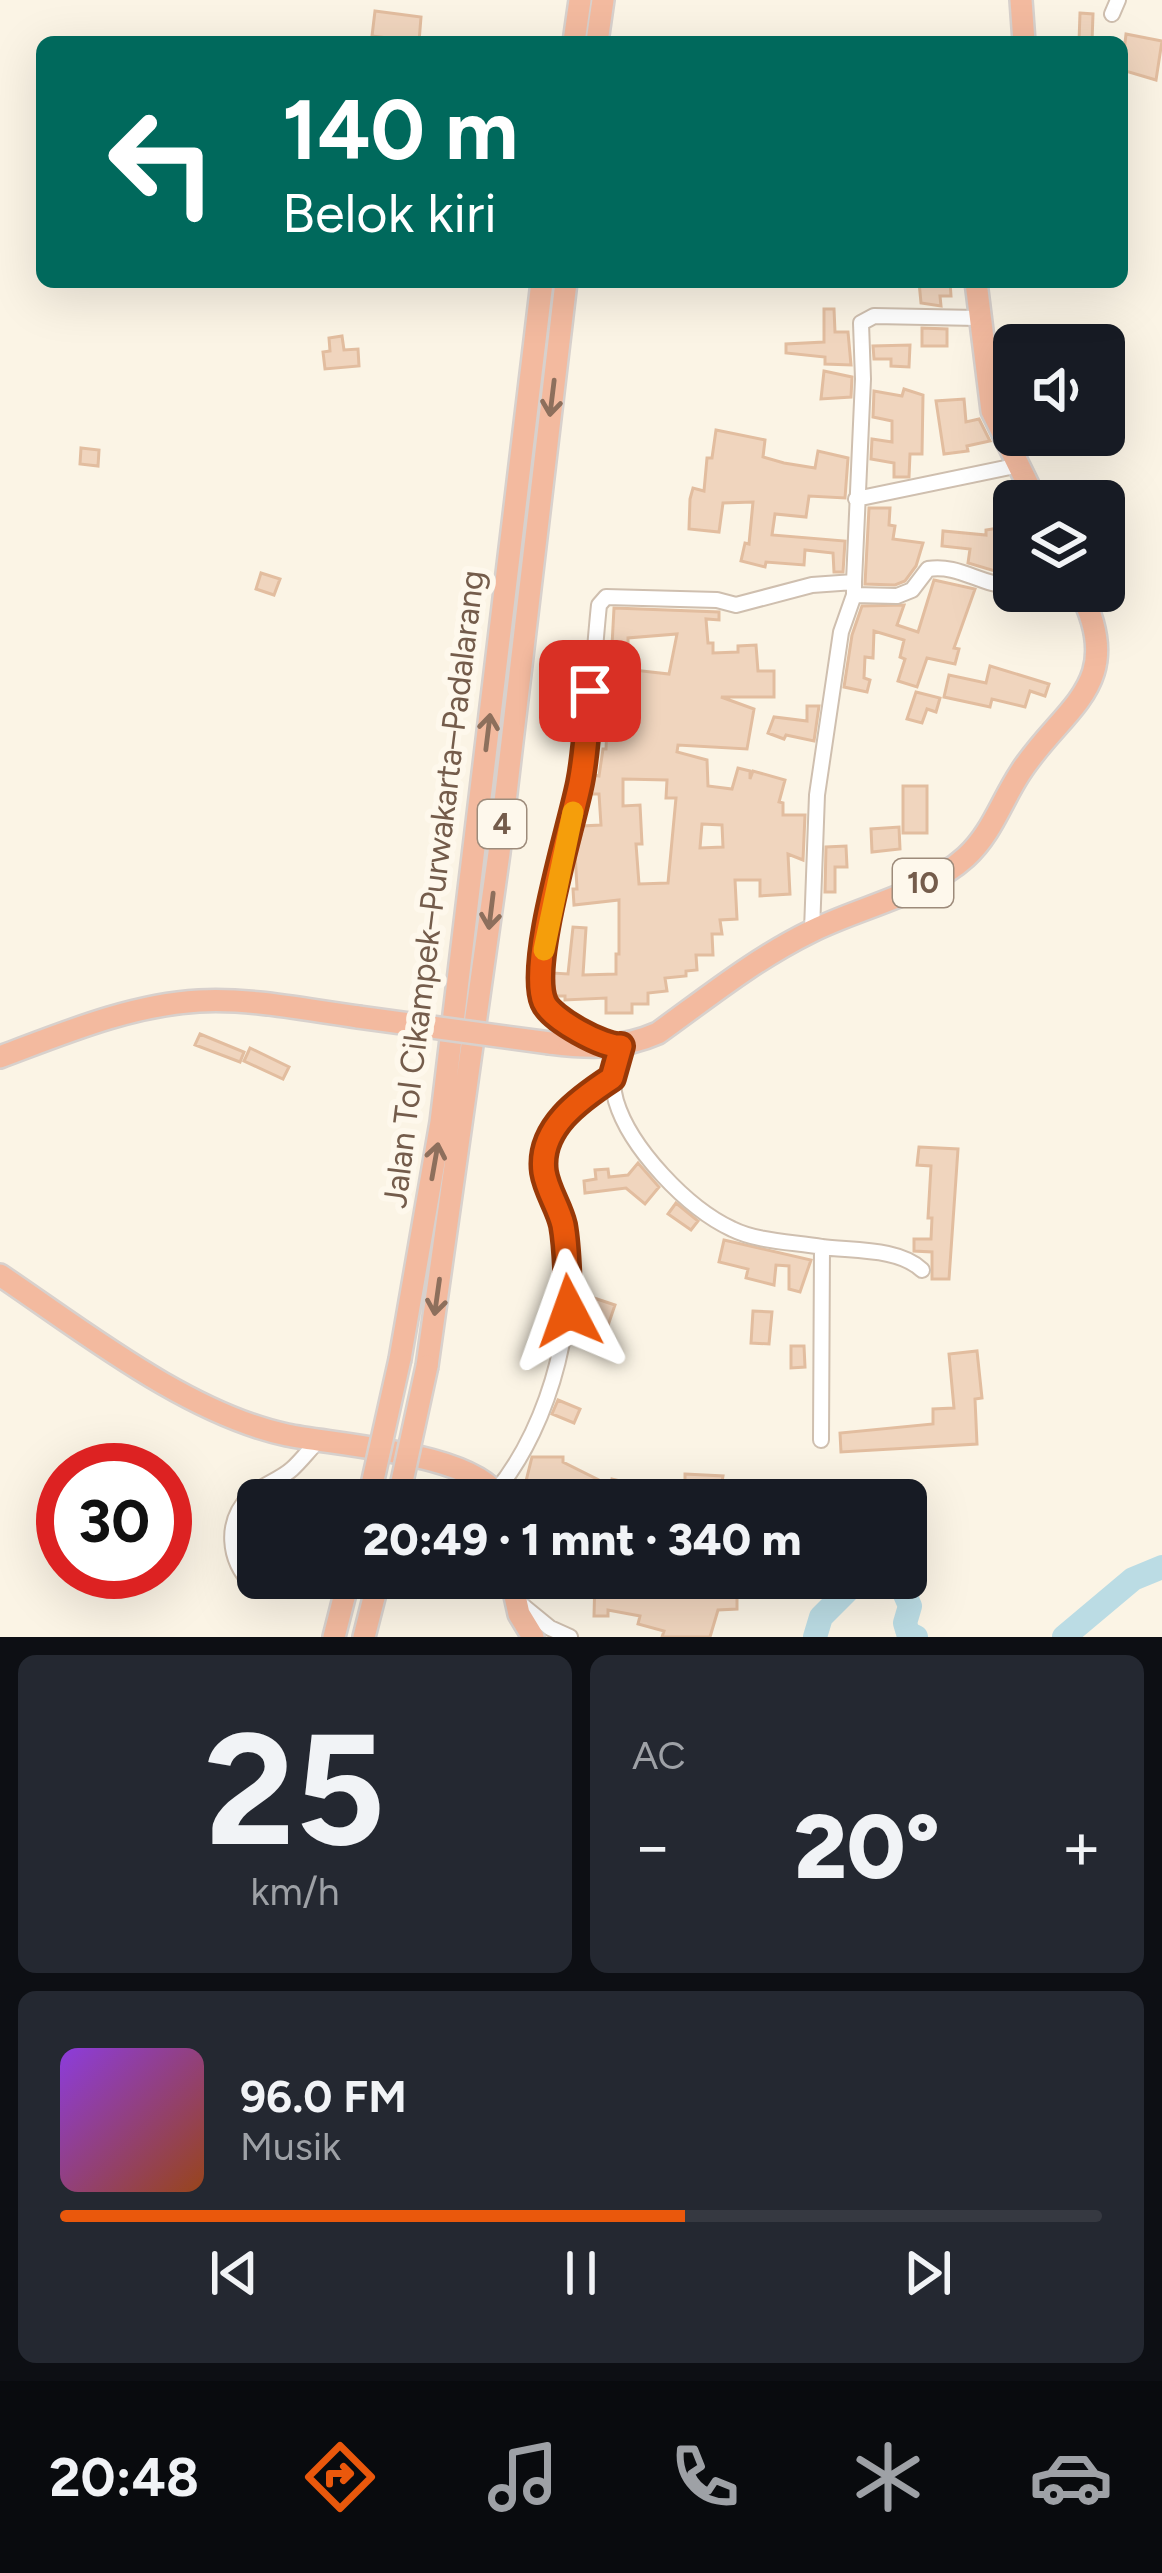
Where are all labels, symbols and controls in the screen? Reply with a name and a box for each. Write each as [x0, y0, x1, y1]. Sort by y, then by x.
text: 140 m [282, 79, 518, 180]
icon: left [84, 84, 240, 240]
text: Belok kiri [282, 181, 497, 246]
map controls [993, 324, 1125, 612]
button: sound [993, 324, 1125, 456]
one-way arrow [541, 378, 563, 417]
button: layers [993, 480, 1125, 612]
street label: Jalan Tol Cikampek–Purwakarta–Padalarang [375, 568, 492, 1210]
pin [539, 640, 641, 742]
icon: arrive [557, 658, 623, 724]
one-way arrow [478, 713, 500, 752]
road number: 4 [478, 800, 526, 848]
road number: 10 [893, 859, 953, 907]
one-way arrow [479, 890, 502, 929]
one-way arrow [424, 1142, 447, 1181]
position arrow [506, 1248, 632, 1374]
one-way arrow [425, 1277, 448, 1316]
speed limit sign: 30 [36, 1443, 192, 1599]
text: 20:49 · 1 mnt · 340 m [363, 1512, 801, 1566]
text: 25 [205, 1696, 385, 1883]
text: AC [632, 1732, 686, 1779]
text: 20° [794, 1792, 940, 1901]
text: − [632, 1806, 673, 1886]
text: + [1061, 1806, 1102, 1886]
text: km/h [250, 1868, 340, 1915]
text: 96.0 FM [240, 2069, 407, 2123]
text: Musik [240, 2123, 341, 2170]
icon: previous [201, 2240, 267, 2306]
icon: pause [548, 2240, 614, 2306]
icon: next [895, 2240, 961, 2306]
icon: directions [298, 2435, 382, 2519]
icon: music [481, 2435, 565, 2519]
icon: phone [663, 2435, 747, 2519]
icon: climate [846, 2435, 930, 2519]
icon: car [1029, 2435, 1113, 2519]
text: 20:48 [49, 2445, 199, 2510]

